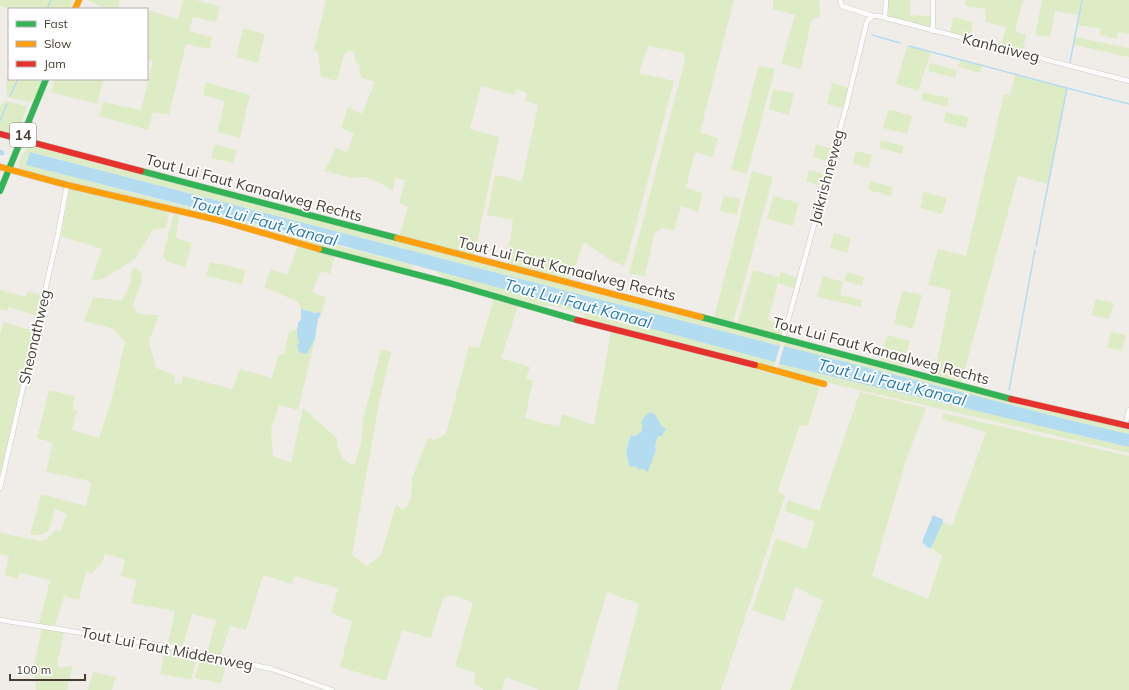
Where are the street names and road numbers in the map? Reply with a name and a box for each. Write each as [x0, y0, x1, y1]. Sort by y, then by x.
street label: Kanhaiweg [961, 29, 1042, 66]
road number: 14 [10, 123, 36, 147]
street label: Jaikrishneweg [805, 127, 848, 226]
street label: Tout Lui Faut Kanaalweg Rechts [144, 150, 364, 226]
street label: Tout Lui Faut Kanaalweg Rechts [456, 233, 678, 305]
street label: Sheonathweg [14, 288, 55, 386]
street label: Tout Lui Faut Kanaalweg Rechts [771, 313, 991, 389]
street label: Tout Lui Faut Middenweg [79, 622, 255, 675]

